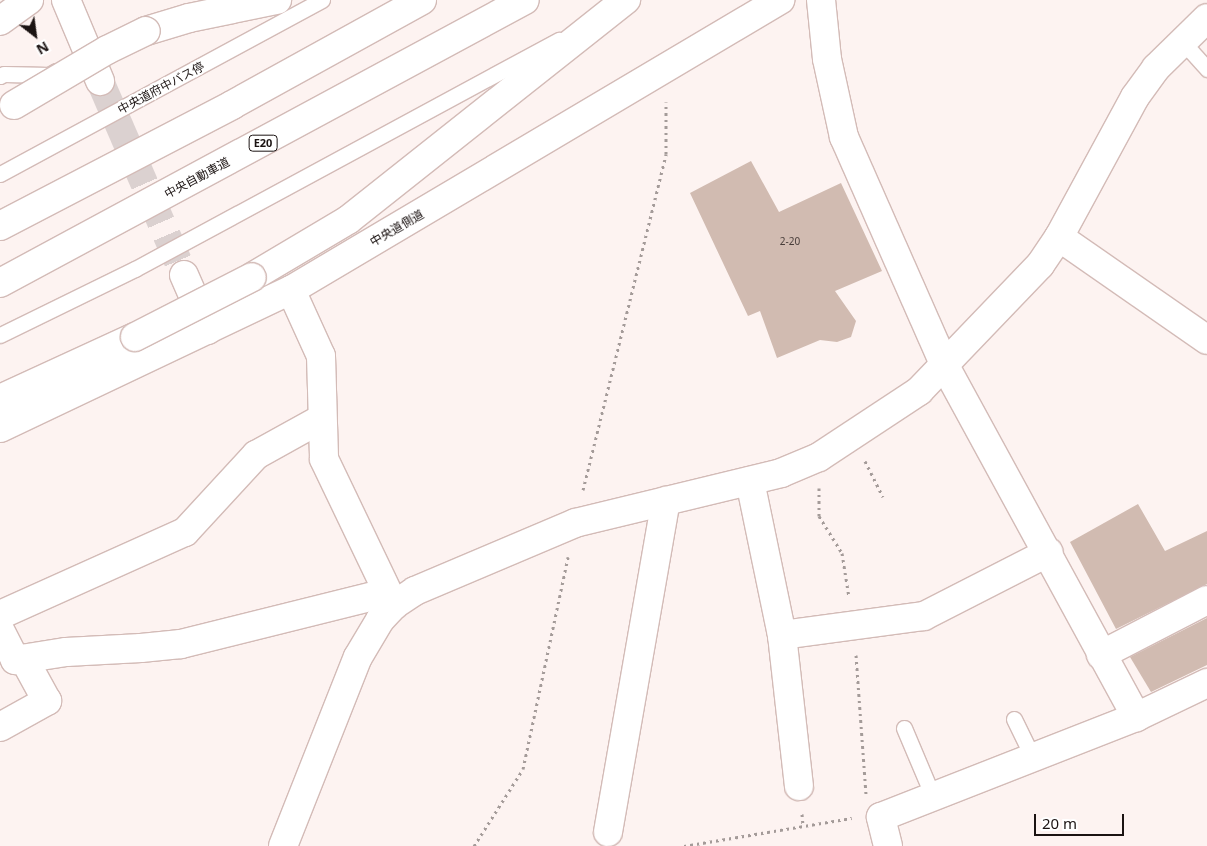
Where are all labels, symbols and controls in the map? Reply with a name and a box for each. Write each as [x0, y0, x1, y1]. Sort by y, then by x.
north arrow [10, 10, 60, 60]
text: N [33, 37, 52, 59]
street label: 中央道府中バス停 [115, 59, 207, 117]
road number: E20 [248, 134, 278, 152]
street label: 中央自動車道 [162, 155, 232, 201]
street label: 中央道側道 [367, 207, 427, 249]
house number: 2-20 [780, 236, 800, 248]
scale bar [1037, 804, 1127, 836]
text: 20 m [1042, 813, 1077, 833]

